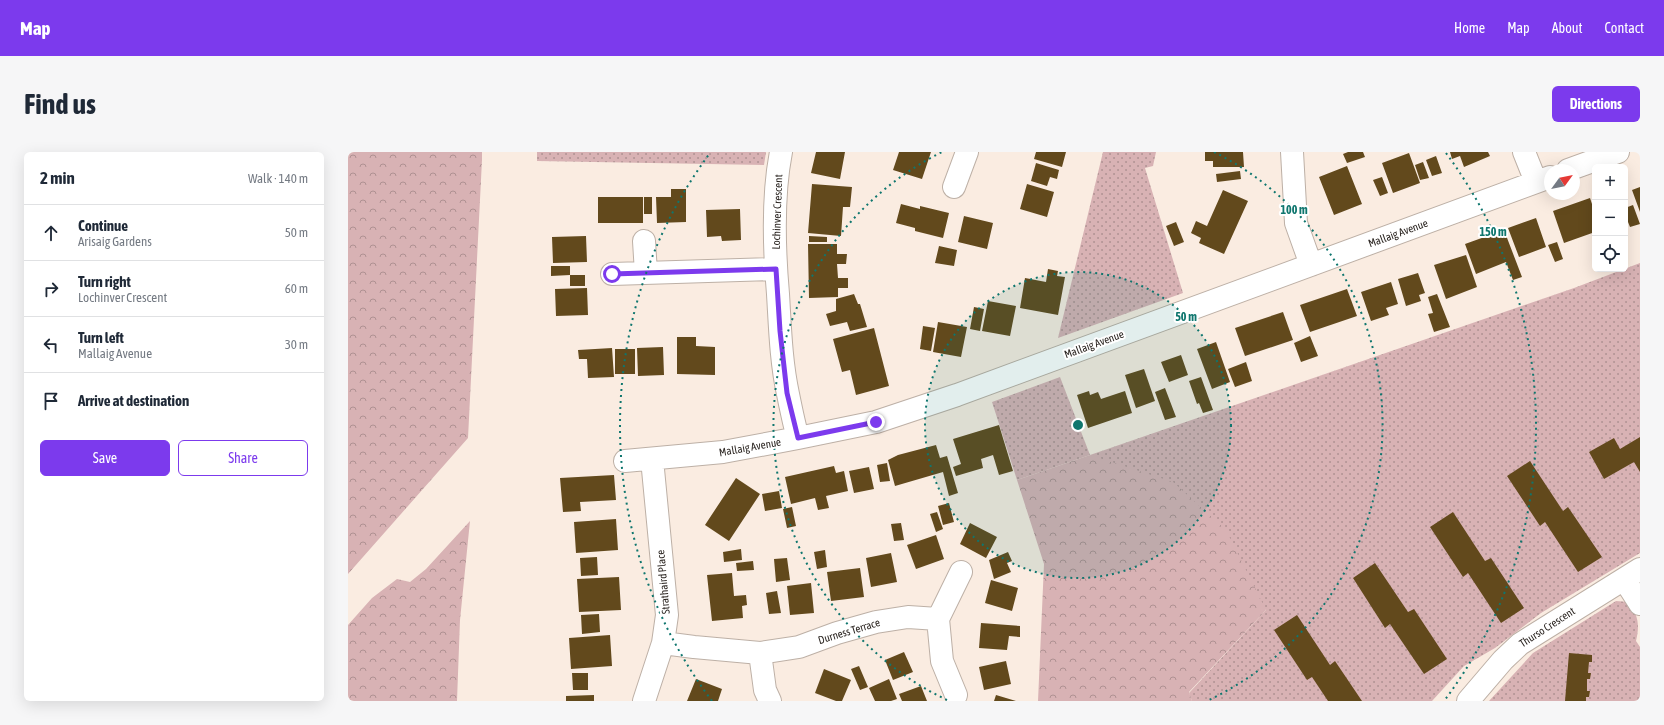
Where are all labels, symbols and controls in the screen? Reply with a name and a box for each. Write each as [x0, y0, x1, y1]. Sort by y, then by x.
text: Map [20, 17, 51, 39]
text: Home [1454, 20, 1485, 36]
text: Map [1507, 20, 1530, 36]
text: About [1552, 20, 1583, 36]
text: Contact [1605, 20, 1644, 36]
button: Directions [1552, 86, 1640, 122]
text: Find us [24, 88, 96, 120]
north arrow [1544, 164, 1580, 200]
map controls [1592, 164, 1628, 272]
button: + [1592, 164, 1628, 200]
text: 2 min [40, 168, 75, 188]
text: Walk · 140 m [248, 171, 308, 186]
street label: Lochinver Crescent [770, 174, 784, 250]
button: − [1592, 200, 1628, 236]
text: 100 m [1280, 203, 1308, 217]
text: Continue [78, 217, 128, 234]
street label: Mallaig Avenue [1367, 217, 1429, 249]
icon: ahead [40, 222, 62, 244]
text: 50 m [285, 225, 308, 240]
text: 150 m [1479, 225, 1507, 239]
text: Arisaig Gardens [78, 234, 152, 249]
button: locate [1592, 236, 1628, 272]
route start [603, 265, 621, 283]
text: Turn right [78, 273, 131, 290]
icon: right [40, 278, 62, 300]
text: 60 m [285, 281, 308, 296]
text: Lochinver Crescent [78, 290, 167, 305]
text: 50 m [1175, 310, 1197, 324]
street label: Mallaig Avenue [1063, 328, 1125, 360]
text: Turn left [78, 329, 124, 346]
icon: left [40, 334, 62, 356]
text: 30 m [285, 337, 308, 352]
text: Mallaig Avenue [78, 346, 152, 361]
icon: arrive [40, 390, 62, 412]
text: Arrive at destination [78, 392, 189, 409]
route end [867, 413, 885, 431]
centre of rings [1071, 418, 1085, 432]
street label: Mallaig Avenue [718, 436, 782, 458]
button: Save [40, 440, 170, 476]
button: Share [178, 440, 308, 476]
street label: Strathaird Place [654, 549, 672, 615]
street label: Thurso Crescent [1517, 605, 1577, 649]
street label: Durness Terrace [817, 616, 881, 646]

